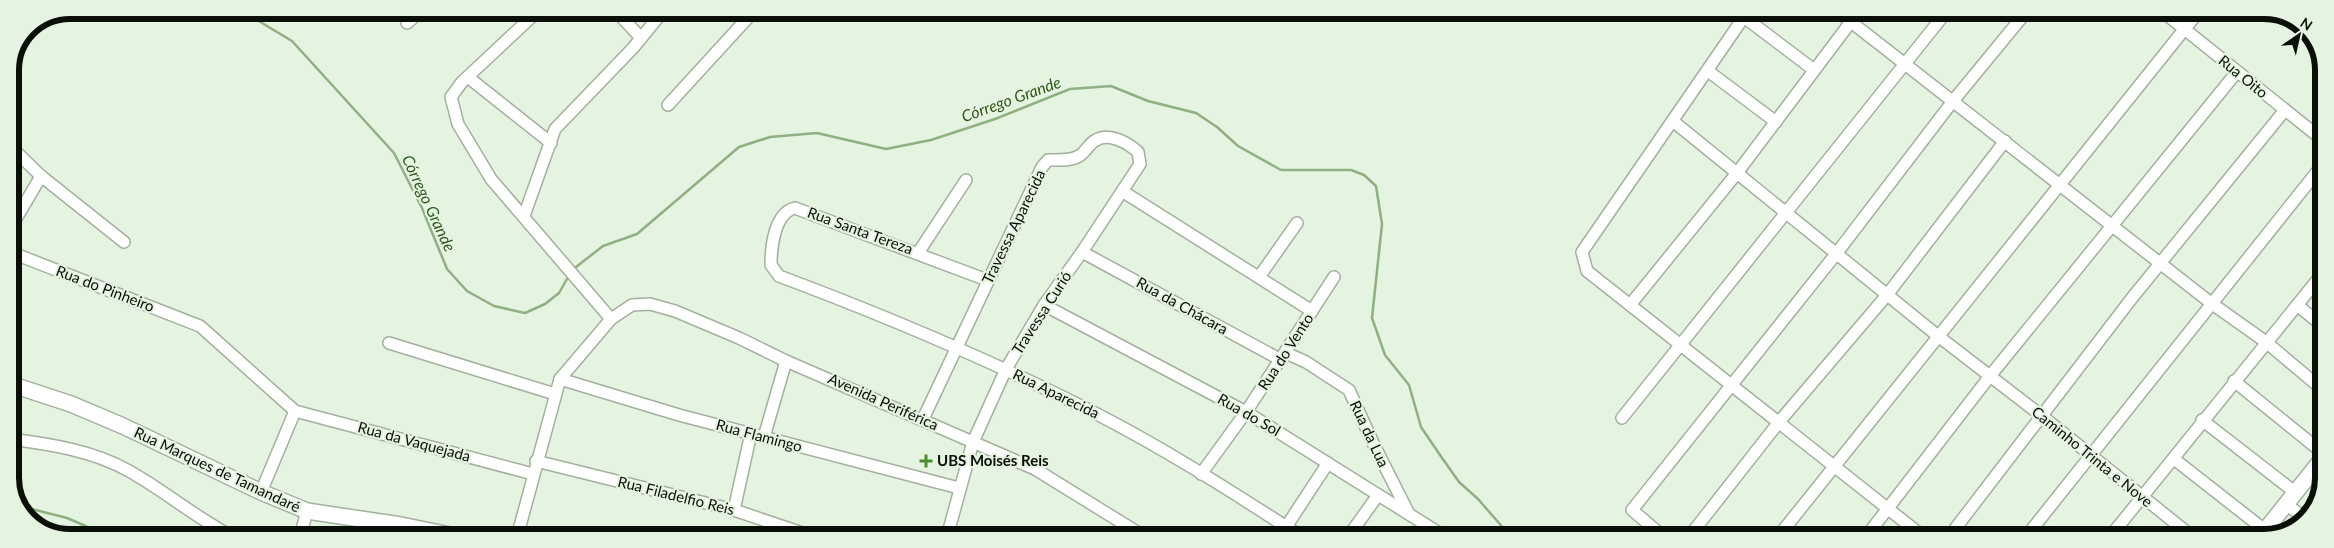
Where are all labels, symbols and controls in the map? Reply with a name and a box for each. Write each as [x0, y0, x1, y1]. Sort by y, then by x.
north arrow [2274, 10, 2324, 60]
text: N [2297, 14, 2316, 34]
street label: Rua Oito [2215, 51, 2272, 101]
water label: Córrego Grande [958, 72, 1064, 125]
water label: Córrego Grande [399, 151, 460, 254]
street label: Travessa Aparecida [978, 167, 1049, 287]
street label: Rua Santa Tereza [805, 203, 916, 257]
street label: Rua do Pinheiro [54, 261, 157, 315]
street label: Travessa Curió [1008, 268, 1075, 357]
street label: Rua da Chácara [1134, 273, 1231, 338]
street label: Rua do Vento [1254, 310, 1317, 393]
street label: Rua Aparecida [1010, 364, 1103, 422]
street label: Avenida Periférica [825, 369, 941, 433]
street label: Rua do Sol [1215, 389, 1284, 439]
street label: Rua da Lua [1347, 397, 1393, 470]
street label: Caminho Trinta e Nove [2029, 402, 2157, 510]
street label: Rua Flamingo [714, 415, 804, 455]
street label: Rua da Vaquejada [356, 417, 473, 465]
street label: Rua Marques de Tamandaré [131, 423, 304, 516]
place label: UBS Moisés Reis [937, 451, 1049, 469]
marker: UBS Moisés Reis [919, 454, 933, 468]
street label: Rua Filadelfio Reis [616, 472, 736, 518]

